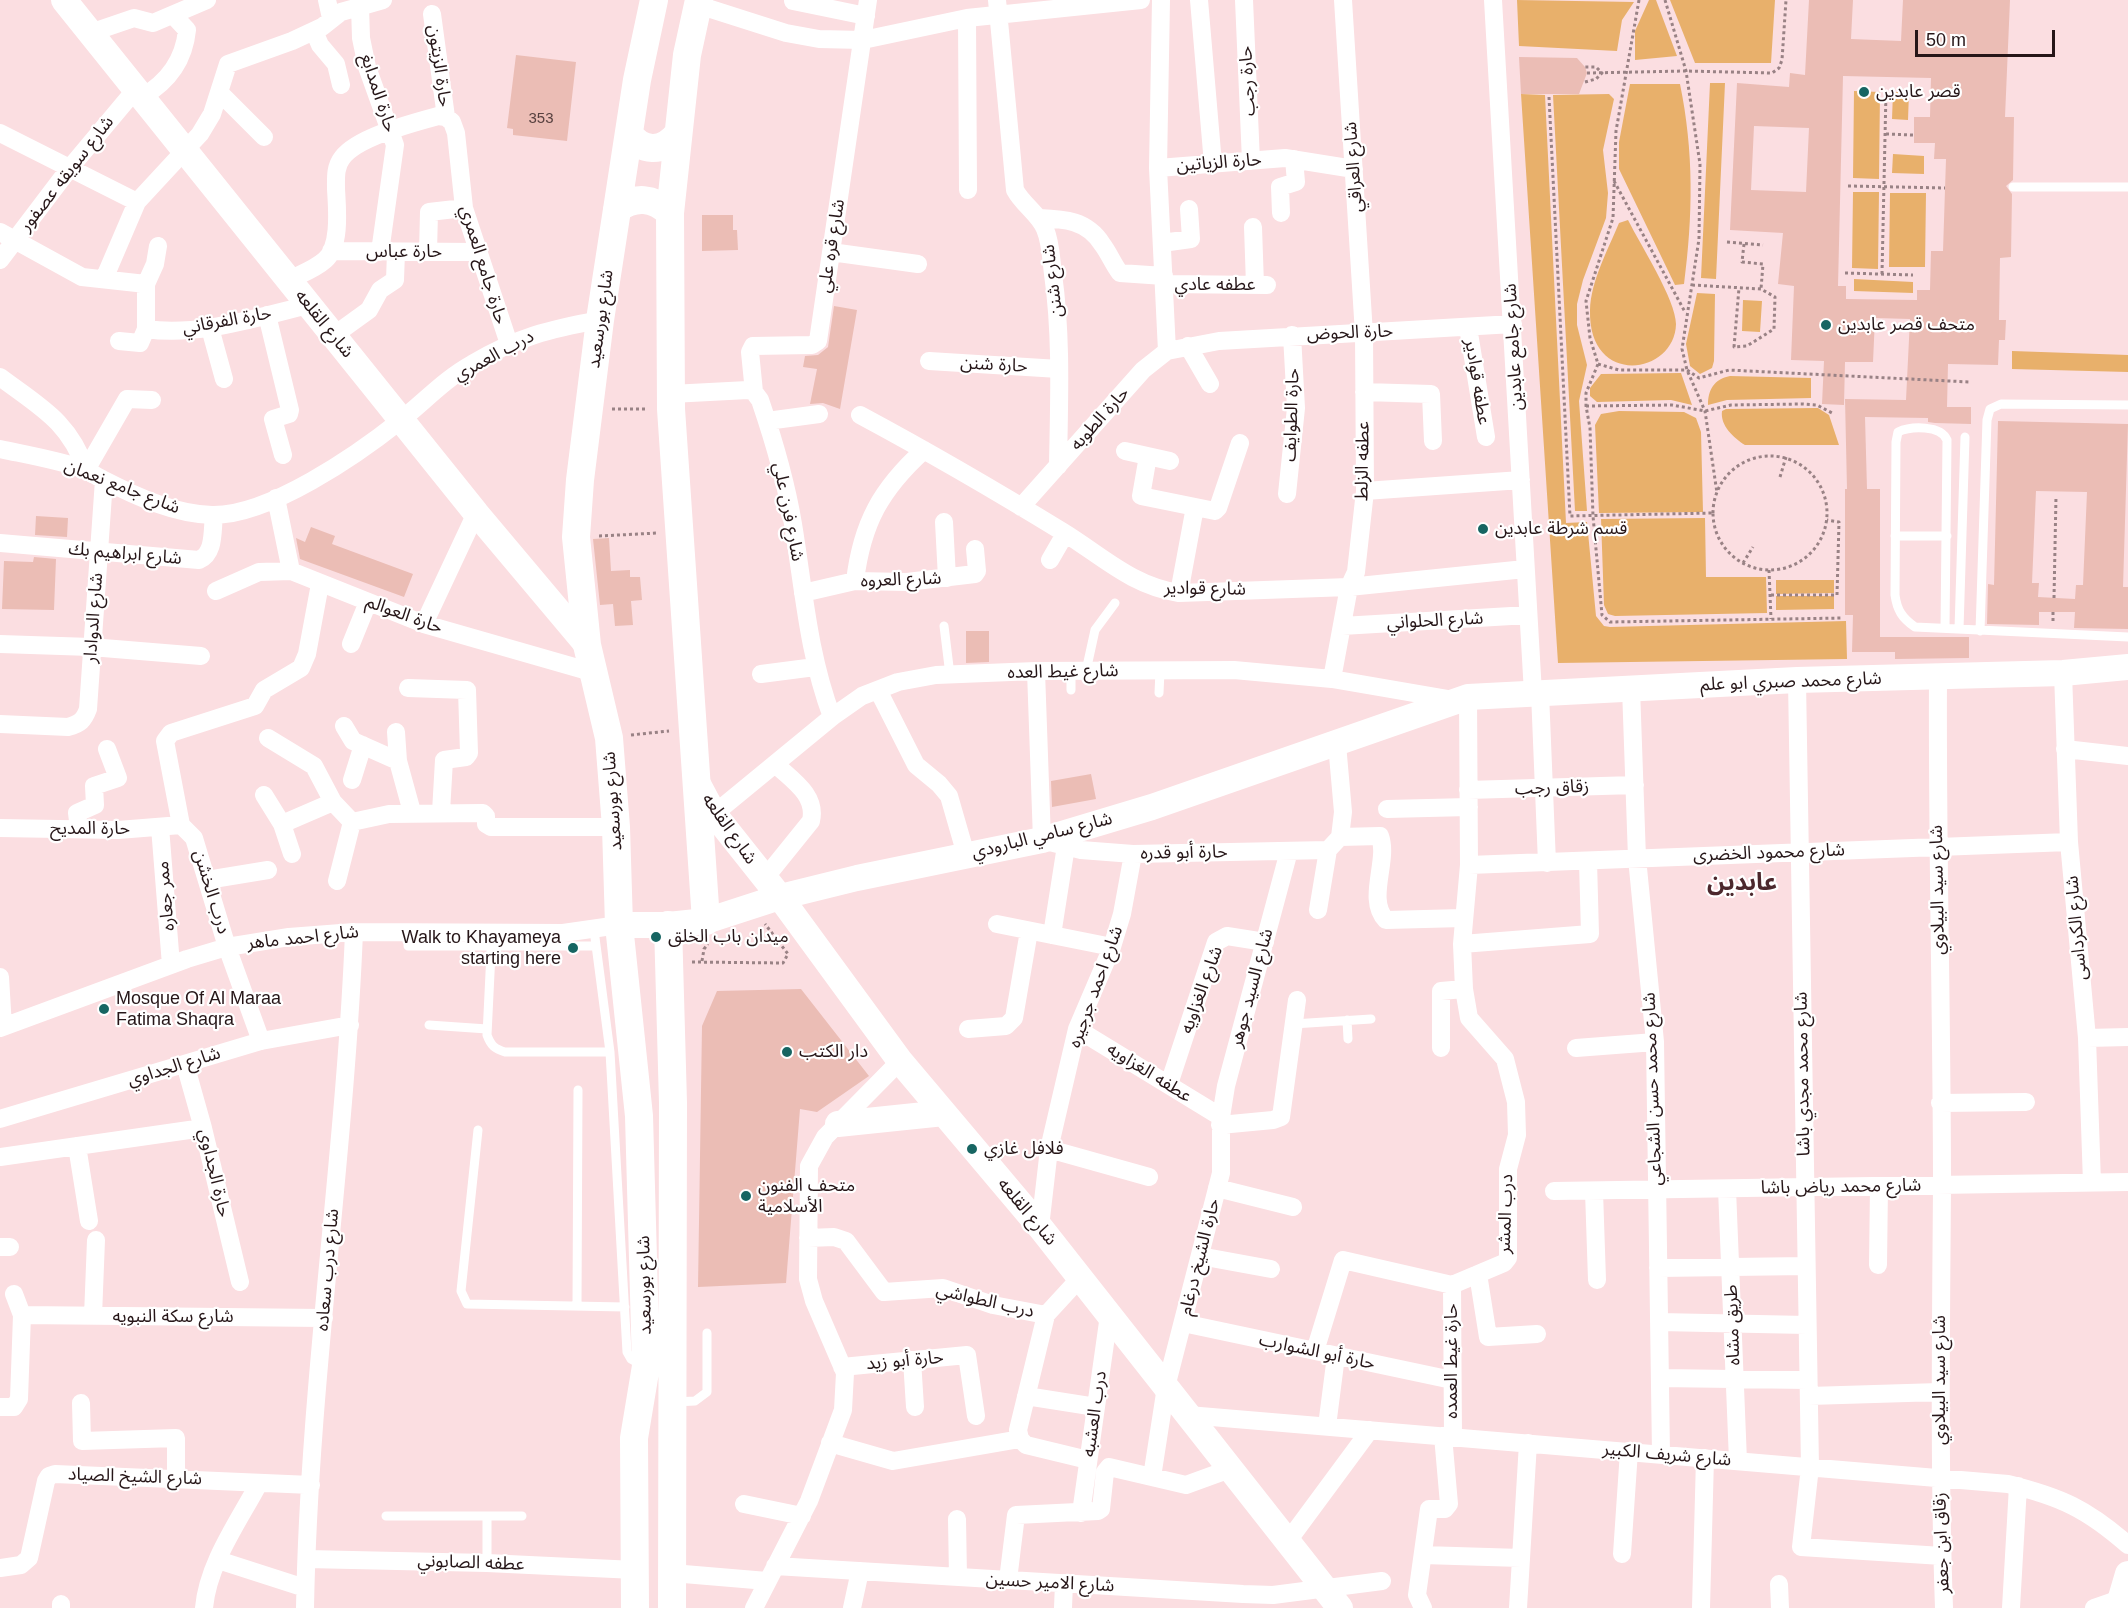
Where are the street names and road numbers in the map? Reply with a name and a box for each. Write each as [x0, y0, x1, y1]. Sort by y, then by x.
street label: حارة الزيتون [423, 24, 455, 108]
street label: حارة رجب [1235, 45, 1261, 117]
street label: حارة المدابغ [355, 51, 401, 135]
street label: شارع سويقه عصفور [15, 112, 119, 236]
street label: شارع العراقي [1340, 121, 1368, 213]
street label: حارة الزياتين [1176, 149, 1262, 177]
street label: شارع قره علي [814, 198, 850, 294]
street label: حارة جامع العمري [455, 203, 511, 327]
street label: حارة عباس [366, 241, 442, 263]
street label: شارع شنن [1038, 243, 1068, 319]
street label: شارع بورسعيد [583, 268, 619, 370]
street label: عطفه عادي [1174, 274, 1256, 296]
street label: شارع جامع عابدين [1500, 283, 1528, 411]
street label: شارع القلعه [290, 286, 358, 362]
street label: حارة الفرقاني [181, 303, 273, 339]
street label: حارة الحوض [1306, 321, 1394, 345]
street label: درب العمري [450, 326, 538, 386]
street label: عطفه قوادير [1460, 338, 1494, 426]
street label: حارة شنن [960, 352, 1028, 378]
street label: حارة الطوايف [1280, 368, 1304, 462]
street label: حارة الطوبه [1066, 383, 1134, 455]
street label: عطفه الزلط [1352, 421, 1374, 501]
street label: شارع جامع نعمان [61, 455, 183, 519]
street label: شارع فرن علي [768, 461, 808, 563]
street label: شارع ابراهيم بك [67, 538, 183, 570]
street label: شارع العروه [860, 568, 942, 592]
street label: شارع الدوادار [80, 572, 108, 664]
street label: شارع قوادير [1164, 577, 1246, 601]
street label: حارة العوالم [363, 591, 445, 639]
street label: شارع الحلواني [1386, 608, 1484, 634]
street label: شارع غيط العده [1007, 660, 1119, 684]
street label: شارع محمد صبري ابو علم [1700, 668, 1882, 696]
street label: شارع بورسعيد [599, 751, 627, 851]
street label: زقاق رجب [1514, 776, 1590, 800]
street label: شارع القلعه [697, 789, 761, 869]
street label: شارع سامي البارودي [969, 808, 1115, 864]
street label: حارة المديح [50, 818, 130, 840]
street label: شارع سيد البيلاوي [1926, 825, 1950, 955]
street label: شارع محمود الخضرى [1693, 840, 1845, 866]
street label: حارة أبو قدره [1140, 841, 1228, 865]
street label: درب الخشن [188, 847, 234, 937]
street label: ممر جعاره [152, 860, 180, 932]
street label: شارع الكرداسى [2062, 875, 2092, 981]
street label: شارع احمد ماهر [246, 921, 360, 955]
street label: شارع احمد جرجيره [1064, 923, 1128, 1051]
street label: شارع السيد جوهر [1226, 926, 1278, 1050]
street label: شارع الغزاويه [1176, 943, 1228, 1037]
street label: شارع محمد حسن الشجاعي [1639, 992, 1667, 1186]
street label: شارع محمد مجدي باشا [1791, 992, 1815, 1156]
street label: عطفه الغزاويه [1103, 1038, 1195, 1108]
street label: شارع الجداوي [125, 1043, 223, 1091]
street label: حارة الجداوي [193, 1127, 235, 1219]
street label: شارع القلعه [993, 1174, 1061, 1250]
street label: درب المشر [1494, 1174, 1518, 1254]
street label: شارع محمد رياض باشا [1761, 1175, 1921, 1199]
street label: حارة الشيخ درغام [1175, 1196, 1225, 1318]
street label: شارع درب سعاده [312, 1208, 344, 1332]
street label: شارع بورسعيد [633, 1235, 657, 1335]
street label: درب الطواشي [934, 1279, 1036, 1323]
street label: طريق مشاه [1721, 1284, 1745, 1366]
street label: حارة غيط العمده [1441, 1303, 1463, 1419]
street label: شارع سكة النبويه [112, 1306, 234, 1328]
street label: شارع سيد البيلاوي [1929, 1315, 1951, 1445]
street label: حارة أبو الشوارب [1257, 1329, 1377, 1375]
street label: حارة أبو زيد [865, 1347, 945, 1375]
street label: درب العشبه [1078, 1370, 1112, 1458]
street label: شارع شريف الكبير [1602, 1439, 1732, 1471]
street label: شارع الشيخ الصياد [68, 1464, 202, 1490]
street label: زقاق ابن جعفر [1929, 1492, 1955, 1594]
street label: عطفه الصابوني [417, 1550, 525, 1576]
street label: شارع الامير حسين [985, 1569, 1115, 1597]

